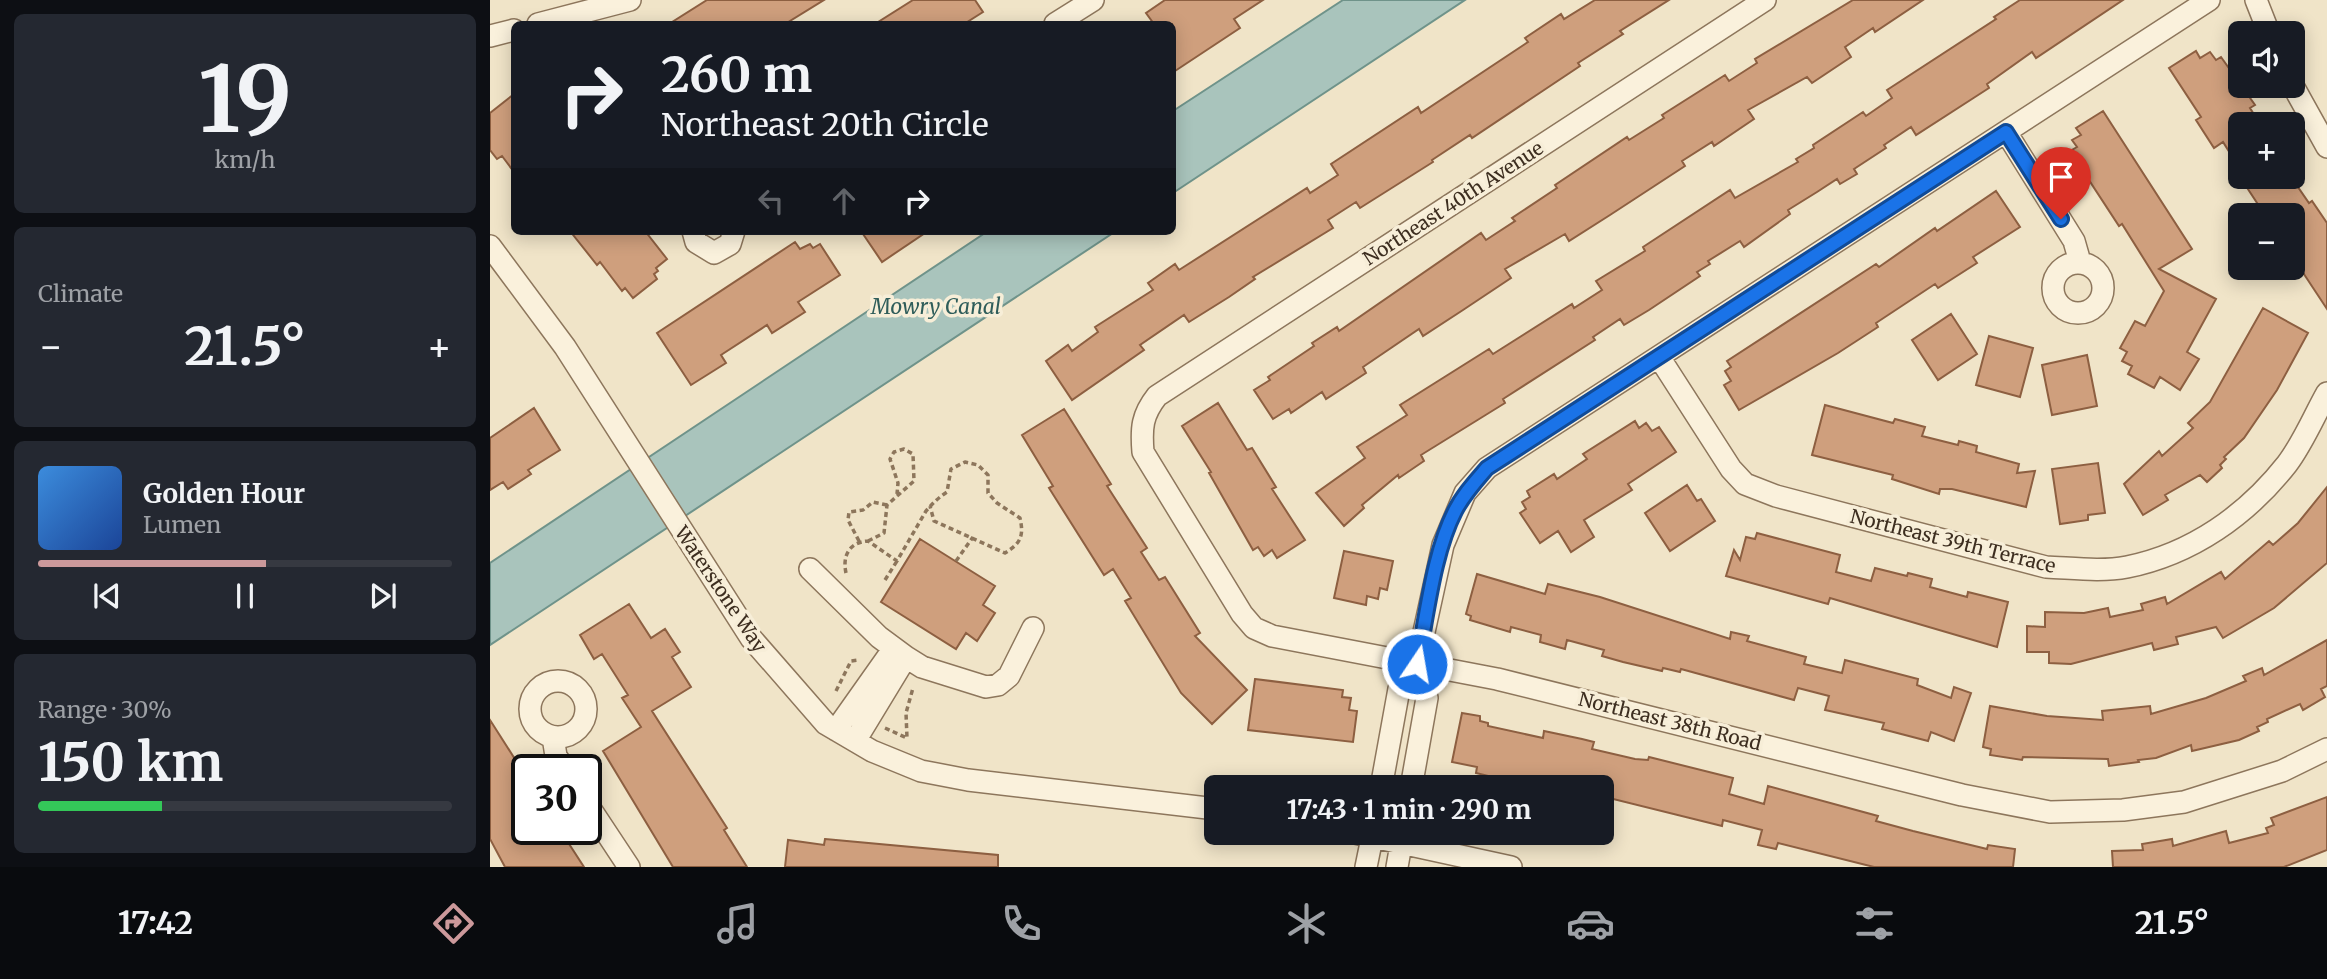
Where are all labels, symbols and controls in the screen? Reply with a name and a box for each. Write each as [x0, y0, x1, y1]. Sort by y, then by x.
map controls [2228, 21, 2305, 280]
button: sound [2228, 21, 2305, 98]
text: 19 [198, 42, 292, 157]
text: 260 m [661, 44, 812, 105]
icon: right [546, 49, 637, 140]
text: Northeast 20th Circle [661, 105, 989, 145]
button: + [2228, 112, 2305, 189]
street label: Northeast 40th Avenue [1358, 136, 1548, 270]
text: km/h [215, 145, 275, 174]
pin [2031, 147, 2091, 219]
icon: arrive [2042, 158, 2080, 196]
icon: left [752, 182, 790, 220]
icon: ahead [825, 182, 863, 220]
icon: right [898, 182, 936, 220]
button: − [2228, 203, 2305, 280]
text: Climate [38, 279, 123, 308]
water label: Mowry Canal [870, 293, 1001, 320]
text: 21.5° [184, 314, 306, 379]
text: − [38, 323, 63, 370]
text: + [427, 323, 452, 370]
text: Golden Hour [143, 477, 305, 510]
street label: Northeast 39th Terrace [1848, 504, 2058, 578]
text: Lumen [143, 510, 221, 539]
street label: Waterstone Way [669, 521, 772, 657]
icon: previous [88, 577, 126, 615]
icon: pause [226, 577, 264, 615]
icon: next [364, 577, 402, 615]
position arrow [1380, 627, 1454, 701]
street label: Northeast 38th Road [1576, 687, 1764, 755]
text: Range · 30% [38, 695, 172, 724]
text: 150 km [38, 730, 223, 795]
speed limit sign: 30 [511, 754, 602, 845]
text: 17:43 · 1 min · 290 m [1287, 793, 1531, 826]
icon: directions [429, 899, 478, 948]
icon: music [713, 899, 762, 948]
icon: phone [997, 899, 1046, 948]
icon: climate [1282, 899, 1331, 948]
icon: car [1566, 899, 1615, 948]
icon: filters [1850, 899, 1899, 948]
text: 17:42 [118, 903, 193, 943]
text: 21.5° [2135, 903, 2209, 943]

